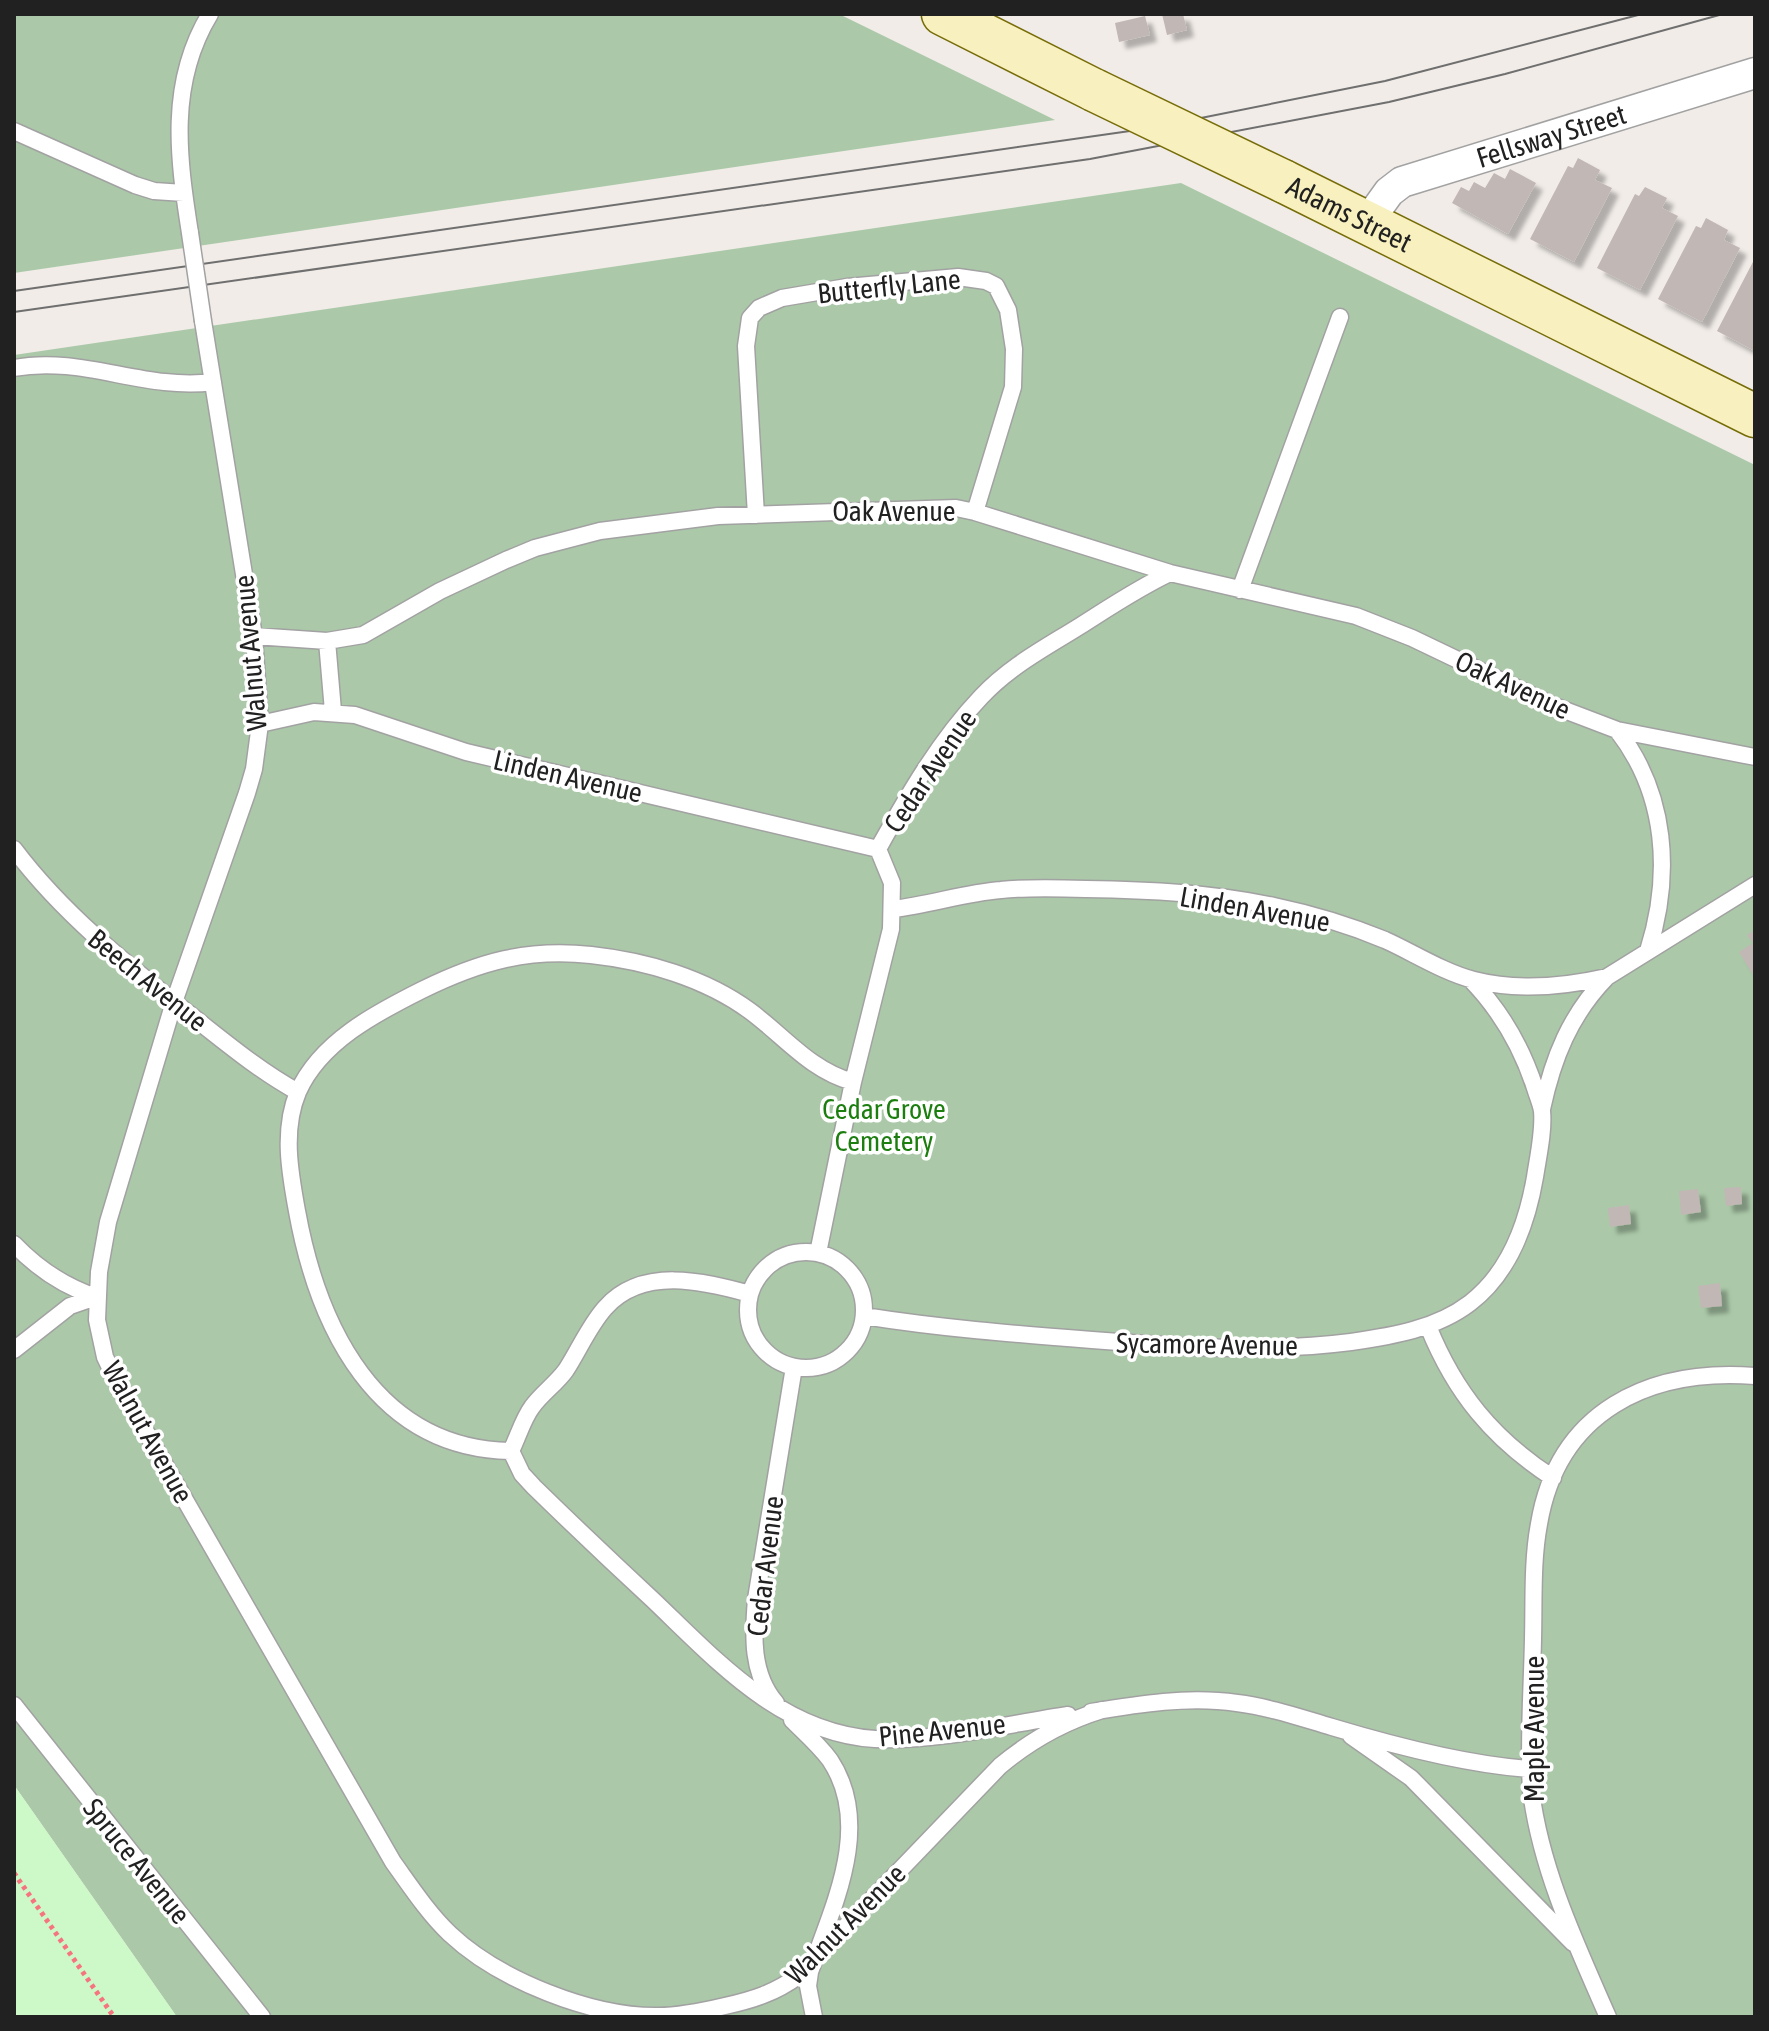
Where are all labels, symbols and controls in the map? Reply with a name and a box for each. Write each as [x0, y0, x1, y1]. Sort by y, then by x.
street label: Fellsway Street [1473, 98, 1630, 174]
street label: Adams Street [1281, 169, 1417, 258]
street label: Butterfly Lane [816, 263, 962, 309]
street label: Oak Avenue [832, 495, 956, 527]
street label: Walnut Avenue [227, 574, 273, 732]
street label: Oak Avenue [1450, 644, 1576, 726]
street label: Cedar Avenue [877, 704, 983, 838]
street label: Linden Avenue [490, 743, 646, 809]
street label: Linden Avenue [1177, 880, 1333, 938]
street label: Beech Avenue [82, 922, 214, 1038]
park label: Cedar Grove Cemetery [822, 1093, 946, 1157]
street label: Sycamore Avenue [1116, 1326, 1298, 1362]
street label: Walnut Avenue [96, 1356, 200, 1508]
street label: Cedar Avenue [741, 1494, 789, 1638]
street label: Maple Avenue [1518, 1656, 1550, 1802]
street label: Pine Avenue [877, 1707, 1007, 1753]
street label: Spruce Avenue [77, 1792, 197, 1930]
street label: Walnut Avenue [778, 1857, 912, 1991]

